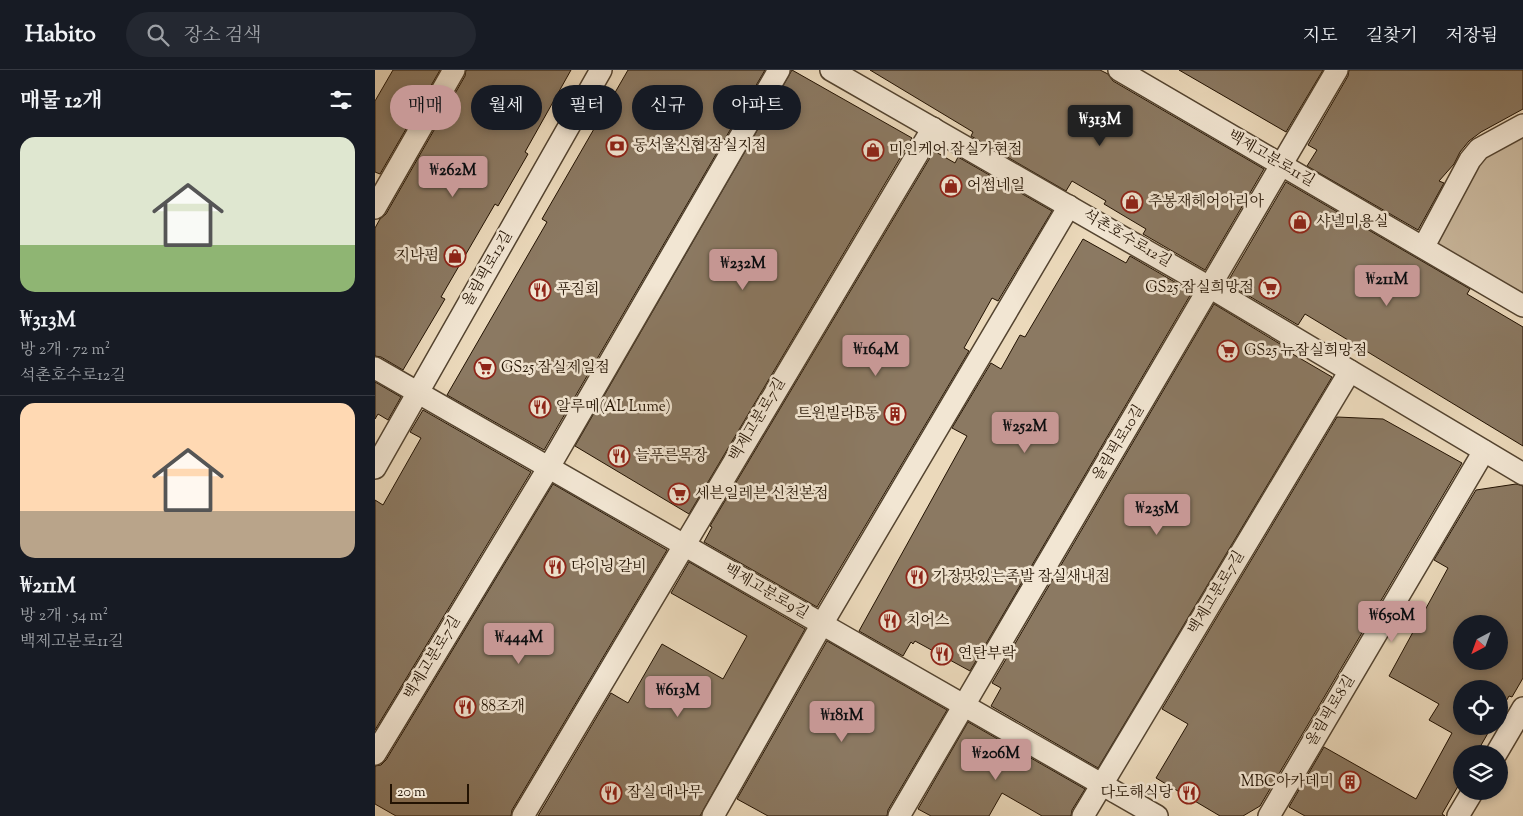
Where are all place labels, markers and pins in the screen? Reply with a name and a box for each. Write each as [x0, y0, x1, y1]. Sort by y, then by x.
pin: ₩313M [1065, 104, 1135, 147]
bank icon: 동서울신협 잠실지점 [605, 134, 629, 158]
place label: 동서울신협 잠실지점 [633, 136, 767, 157]
shop icon: 미인케어 잠실가현점 [861, 138, 885, 162]
place label: 미인케어 잠실가현점 [889, 140, 1023, 161]
pin: ₩262M [418, 156, 488, 198]
shop icon: 어썸네일 [939, 174, 963, 198]
place label: 어썸네일 [967, 176, 1025, 197]
shop icon: 추봉재헤어아리아 [1120, 190, 1144, 214]
place label: 추봉재헤어아리아 [1148, 192, 1264, 213]
shop icon: 샤넬미용실 [1288, 210, 1312, 234]
place label: 샤넬미용실 [1316, 212, 1388, 233]
shop icon: 지나펌 [443, 244, 467, 268]
place label: 지나펌 [396, 246, 439, 267]
pin: ₩232M [708, 248, 778, 291]
pin: ₩211M [1352, 264, 1422, 307]
supermarket icon: GS25 잠실희망점 [1258, 276, 1282, 300]
restaurant icon: 푸짐회 [528, 278, 552, 302]
place label: GS25 잠실희망점 [1145, 278, 1254, 299]
place label: 푸짐회 [556, 280, 599, 301]
pin: ₩164M [841, 334, 911, 377]
supermarket icon: GS25 뉴잠실희망점 [1216, 339, 1240, 363]
place label: GS25 뉴잠실희망점 [1244, 341, 1367, 362]
supermarket icon: GS25 잠실제일점 [473, 356, 497, 380]
place label: GS25 잠실제일점 [501, 358, 610, 379]
restaurant icon: 알루메(AL Lume) [528, 395, 552, 419]
place label: 알루메(AL Lume) [556, 397, 671, 418]
building icon: 트윈빌라B동 [883, 402, 907, 426]
place label: 트윈빌라B동 [797, 404, 880, 425]
pin: ₩252M [990, 412, 1060, 454]
restaurant icon: 늘푸른목장 [607, 444, 631, 468]
place label: 늘푸른목장 [635, 446, 708, 467]
supermarket icon: 세븐일레븐 신천본점 [667, 482, 691, 506]
place label: 세븐일레븐 신천본점 [695, 484, 829, 505]
pin: ₩235M [1122, 494, 1192, 536]
restaurant icon: 다이닝 갈비 [543, 555, 567, 579]
place label: 다이닝 갈비 [571, 557, 647, 578]
restaurant icon: 가장맛있는족발 잠실새내점 [905, 565, 929, 589]
place label: 가장맛있는족발 잠실새내점 [933, 567, 1110, 588]
pin: ₩650M [1357, 600, 1427, 643]
restaurant icon: 치어스 [878, 609, 902, 633]
place label: 치어스 [906, 611, 950, 632]
pin: ₩444M [484, 622, 554, 665]
restaurant icon: 연탄부락 [930, 642, 954, 666]
place label: 연탄부락 [958, 644, 1016, 665]
pin: ₩613M [643, 676, 713, 718]
restaurant icon: 88조개 [453, 695, 477, 719]
place label: 88조개 [481, 697, 525, 718]
pin: ₩181M [807, 700, 877, 743]
pin: ₩206M [961, 738, 1031, 781]
building icon: MBC아카데미 [1338, 770, 1362, 794]
place label: MBC아카데미 [1241, 772, 1334, 793]
restaurant icon: 잠실 대나무 [599, 781, 623, 805]
restaurant icon: 다도해식당 [1177, 781, 1201, 805]
place label: 잠실 대나무 [627, 783, 703, 804]
place label: 다도해식당 [1101, 783, 1174, 804]

